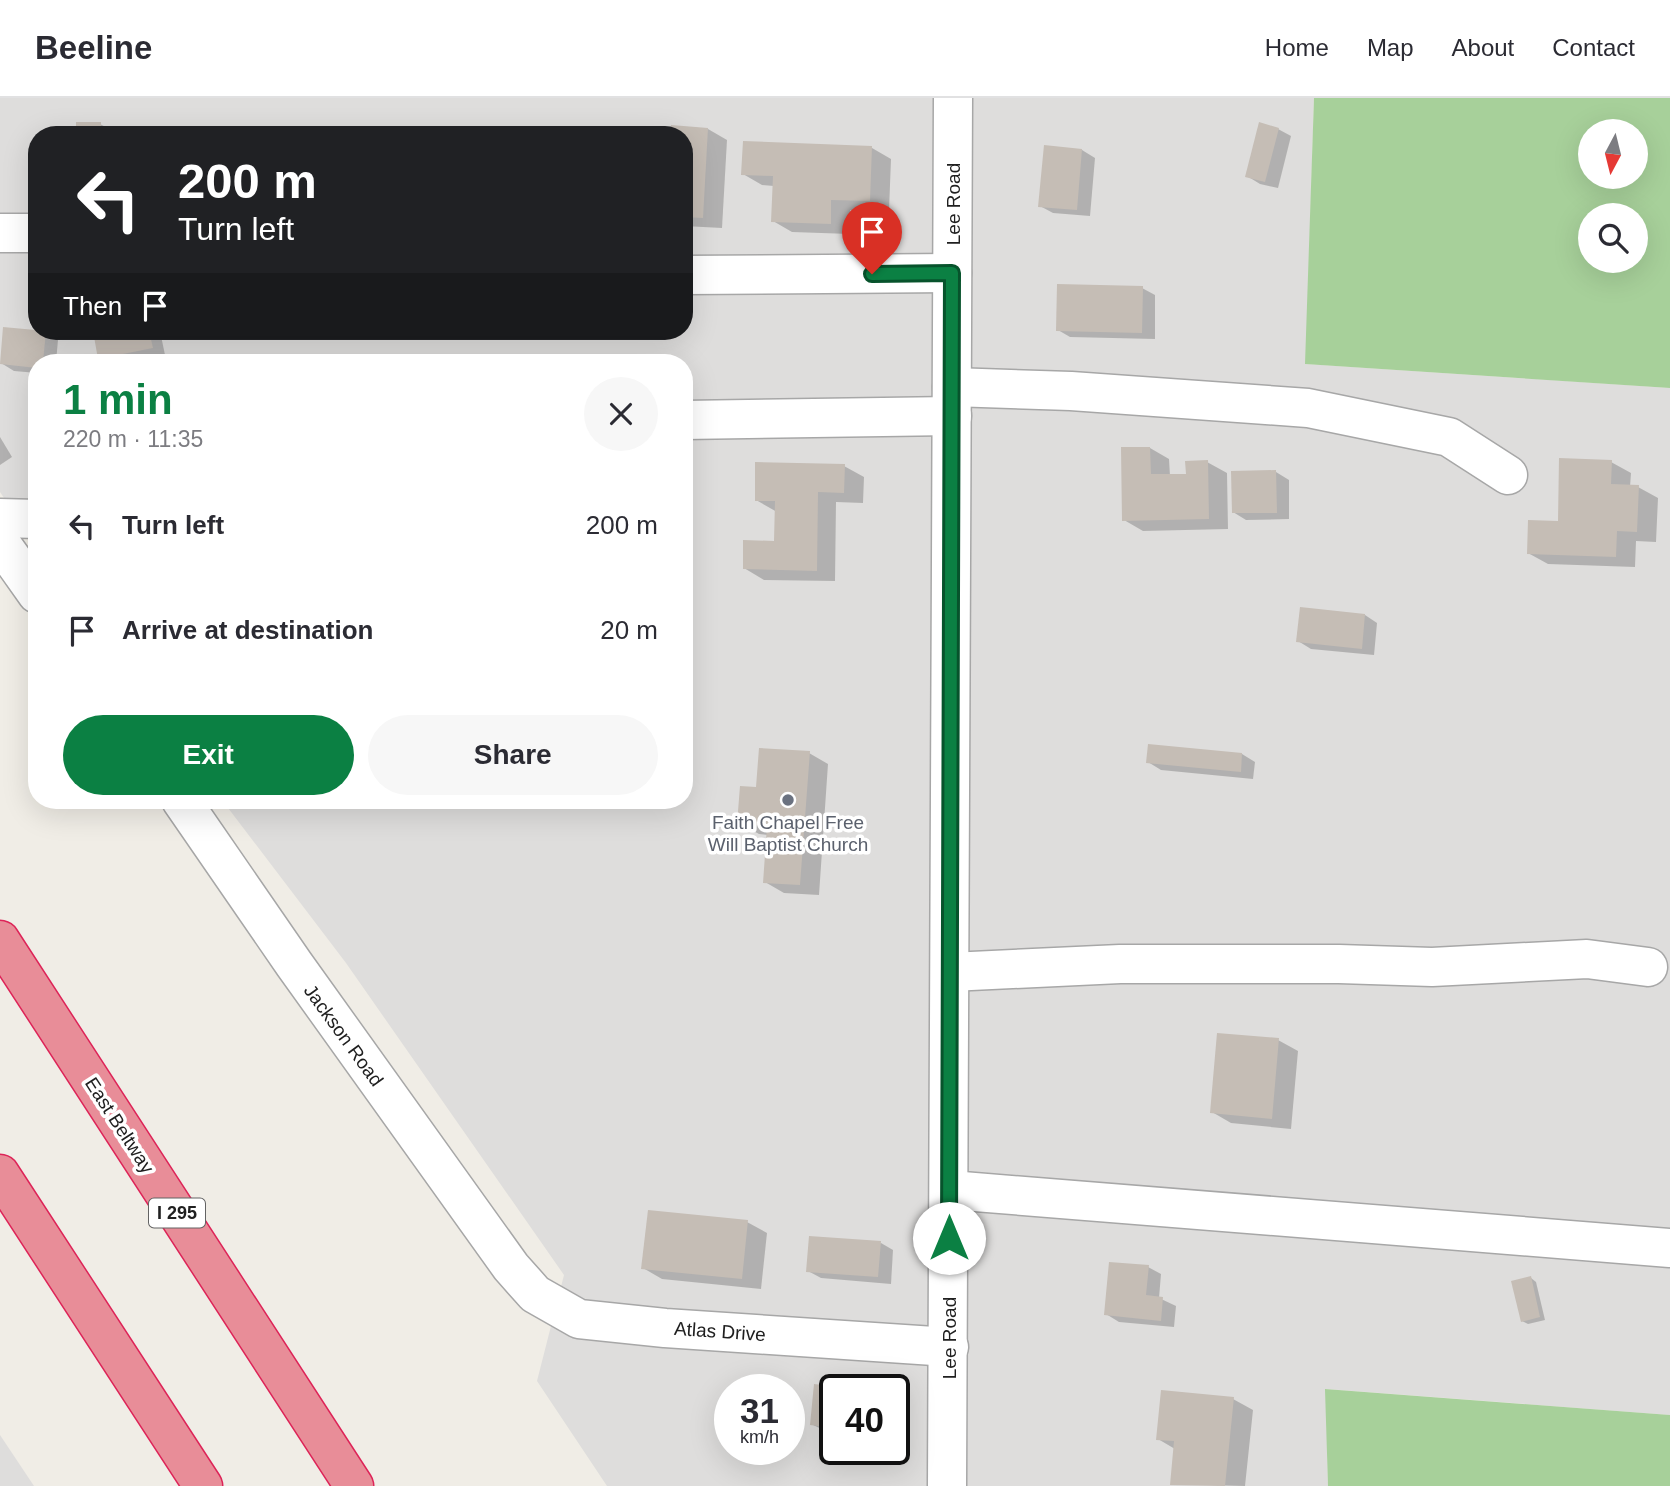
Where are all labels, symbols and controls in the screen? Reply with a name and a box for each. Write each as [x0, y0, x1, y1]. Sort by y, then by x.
text: Beeline [35, 29, 152, 66]
text: Home [1265, 34, 1329, 61]
text: Map [1367, 34, 1414, 61]
text: About [1452, 34, 1514, 61]
text: Contact [1552, 34, 1635, 61]
north arrow [1578, 119, 1648, 189]
map controls [1578, 119, 1648, 273]
icon: left [63, 154, 154, 245]
text: 200 m [178, 154, 317, 208]
street label: Lee Road [943, 163, 964, 245]
pin [842, 202, 902, 274]
button: search [1578, 203, 1648, 273]
text: Turn left [178, 211, 294, 247]
icon: arrive [853, 213, 891, 251]
icon: arrive [136, 287, 174, 325]
text: Then [63, 291, 122, 321]
text: 1 min [63, 376, 173, 423]
button: close [584, 377, 658, 451]
text: 220 m · 11:35 [63, 426, 203, 452]
icon: left [63, 507, 101, 545]
text: Turn left [122, 510, 224, 540]
text: 200 m [586, 510, 658, 540]
icon: arrive [63, 612, 101, 650]
text: Arrive at destination [122, 615, 373, 645]
text: 20 m [600, 615, 658, 645]
button: Exit [63, 715, 354, 795]
button: Share [368, 715, 658, 795]
marker: Faith Chapel Free Will Baptist Church [780, 792, 796, 808]
place label: Faith Chapel Free Will Baptist Church [708, 812, 868, 855]
street label: Jackson Road [300, 980, 387, 1090]
street label: East Beltway [81, 1073, 159, 1177]
road number: I 295 [149, 1198, 205, 1228]
position arrow [912, 1201, 986, 1275]
street label: Lee Road [939, 1297, 960, 1379]
street label: Atlas Drive [673, 1318, 767, 1345]
speed limit sign: 40 [819, 1374, 910, 1465]
text: 31 [740, 1391, 779, 1430]
text: km/h [740, 1427, 779, 1447]

